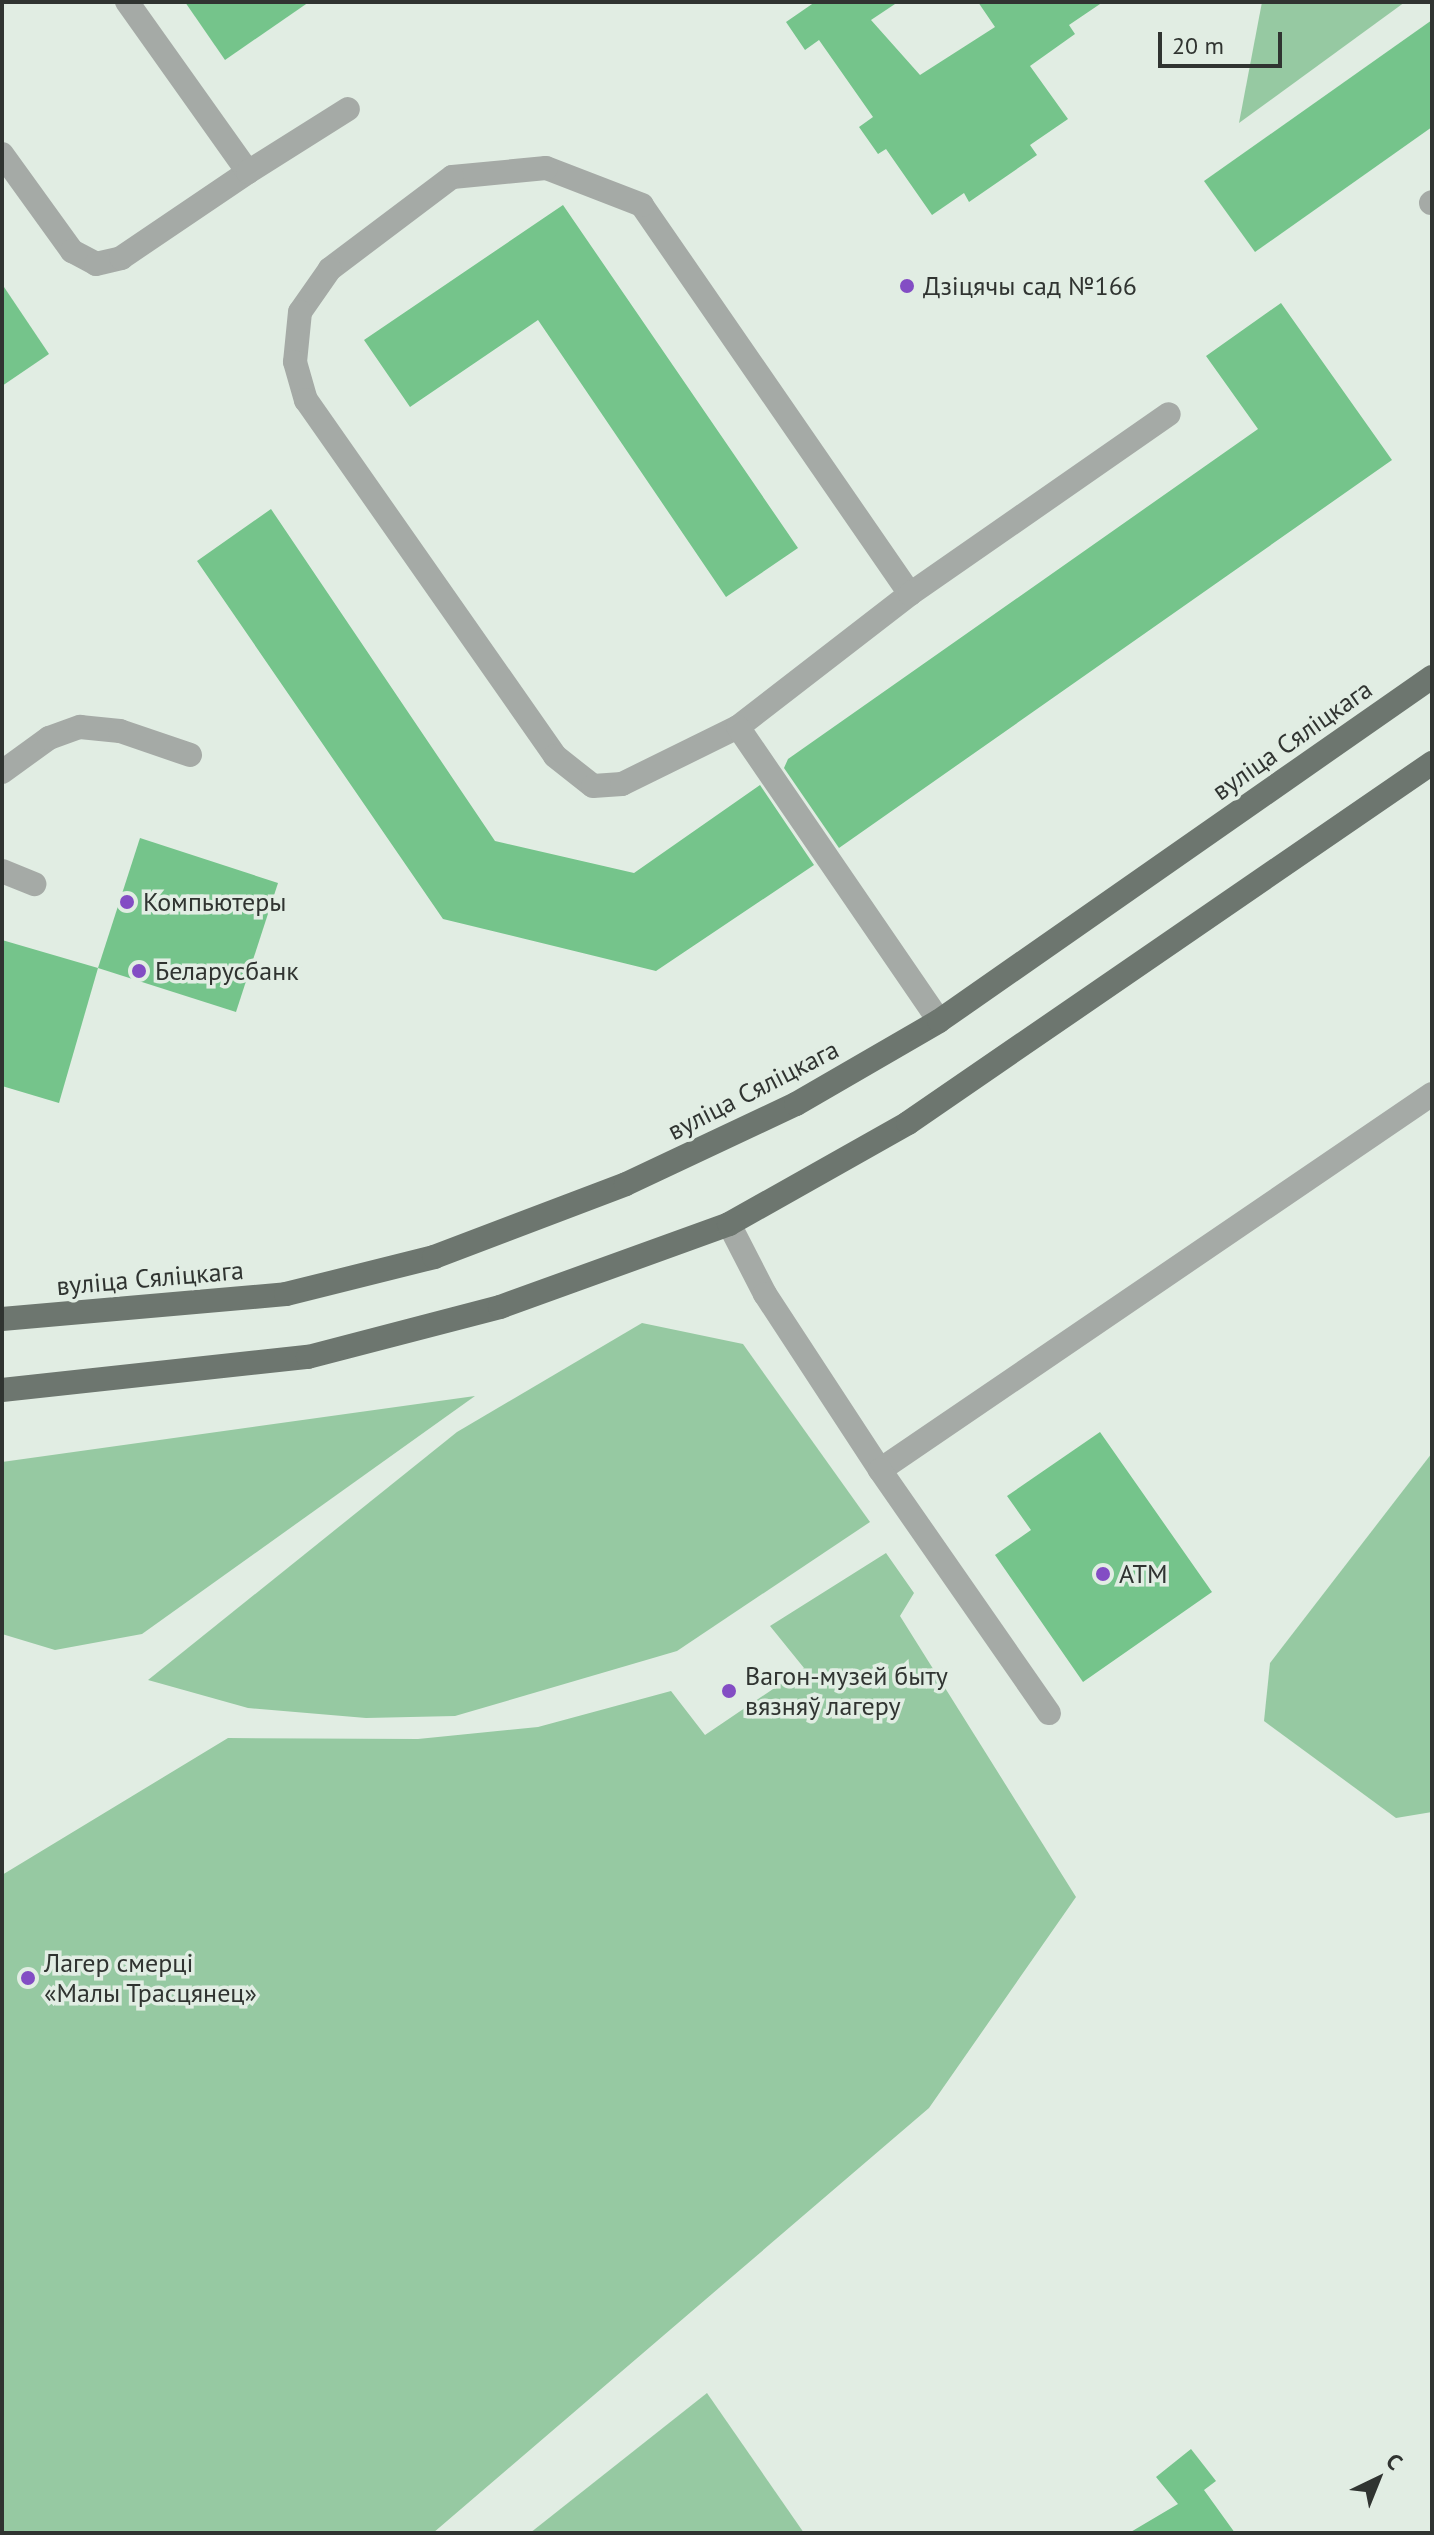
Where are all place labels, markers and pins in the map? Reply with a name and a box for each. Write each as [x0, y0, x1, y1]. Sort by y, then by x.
place label: Дзіцячы сад №166 [923, 270, 1137, 302]
marker: Дзіцячы сад №166 [898, 277, 916, 295]
place label: Компьютеры [143, 886, 286, 918]
marker: Компьютеры [118, 893, 136, 911]
place label: Беларусбанк [155, 955, 299, 987]
marker: Беларусбанк [130, 962, 148, 980]
place label: АТМ [1119, 1558, 1167, 1590]
marker: АТМ [1094, 1565, 1112, 1583]
place label: Вагон-музей быту вязняў лагеру [745, 1660, 948, 1722]
marker: Вагон-музей быту вязняў лагеру [720, 1682, 738, 1700]
place label: Лагер смерці «Малы Трасцянец» [44, 1947, 258, 2008]
marker: Лагер смерці «Малы Трасцянец» [19, 1969, 37, 1987]

